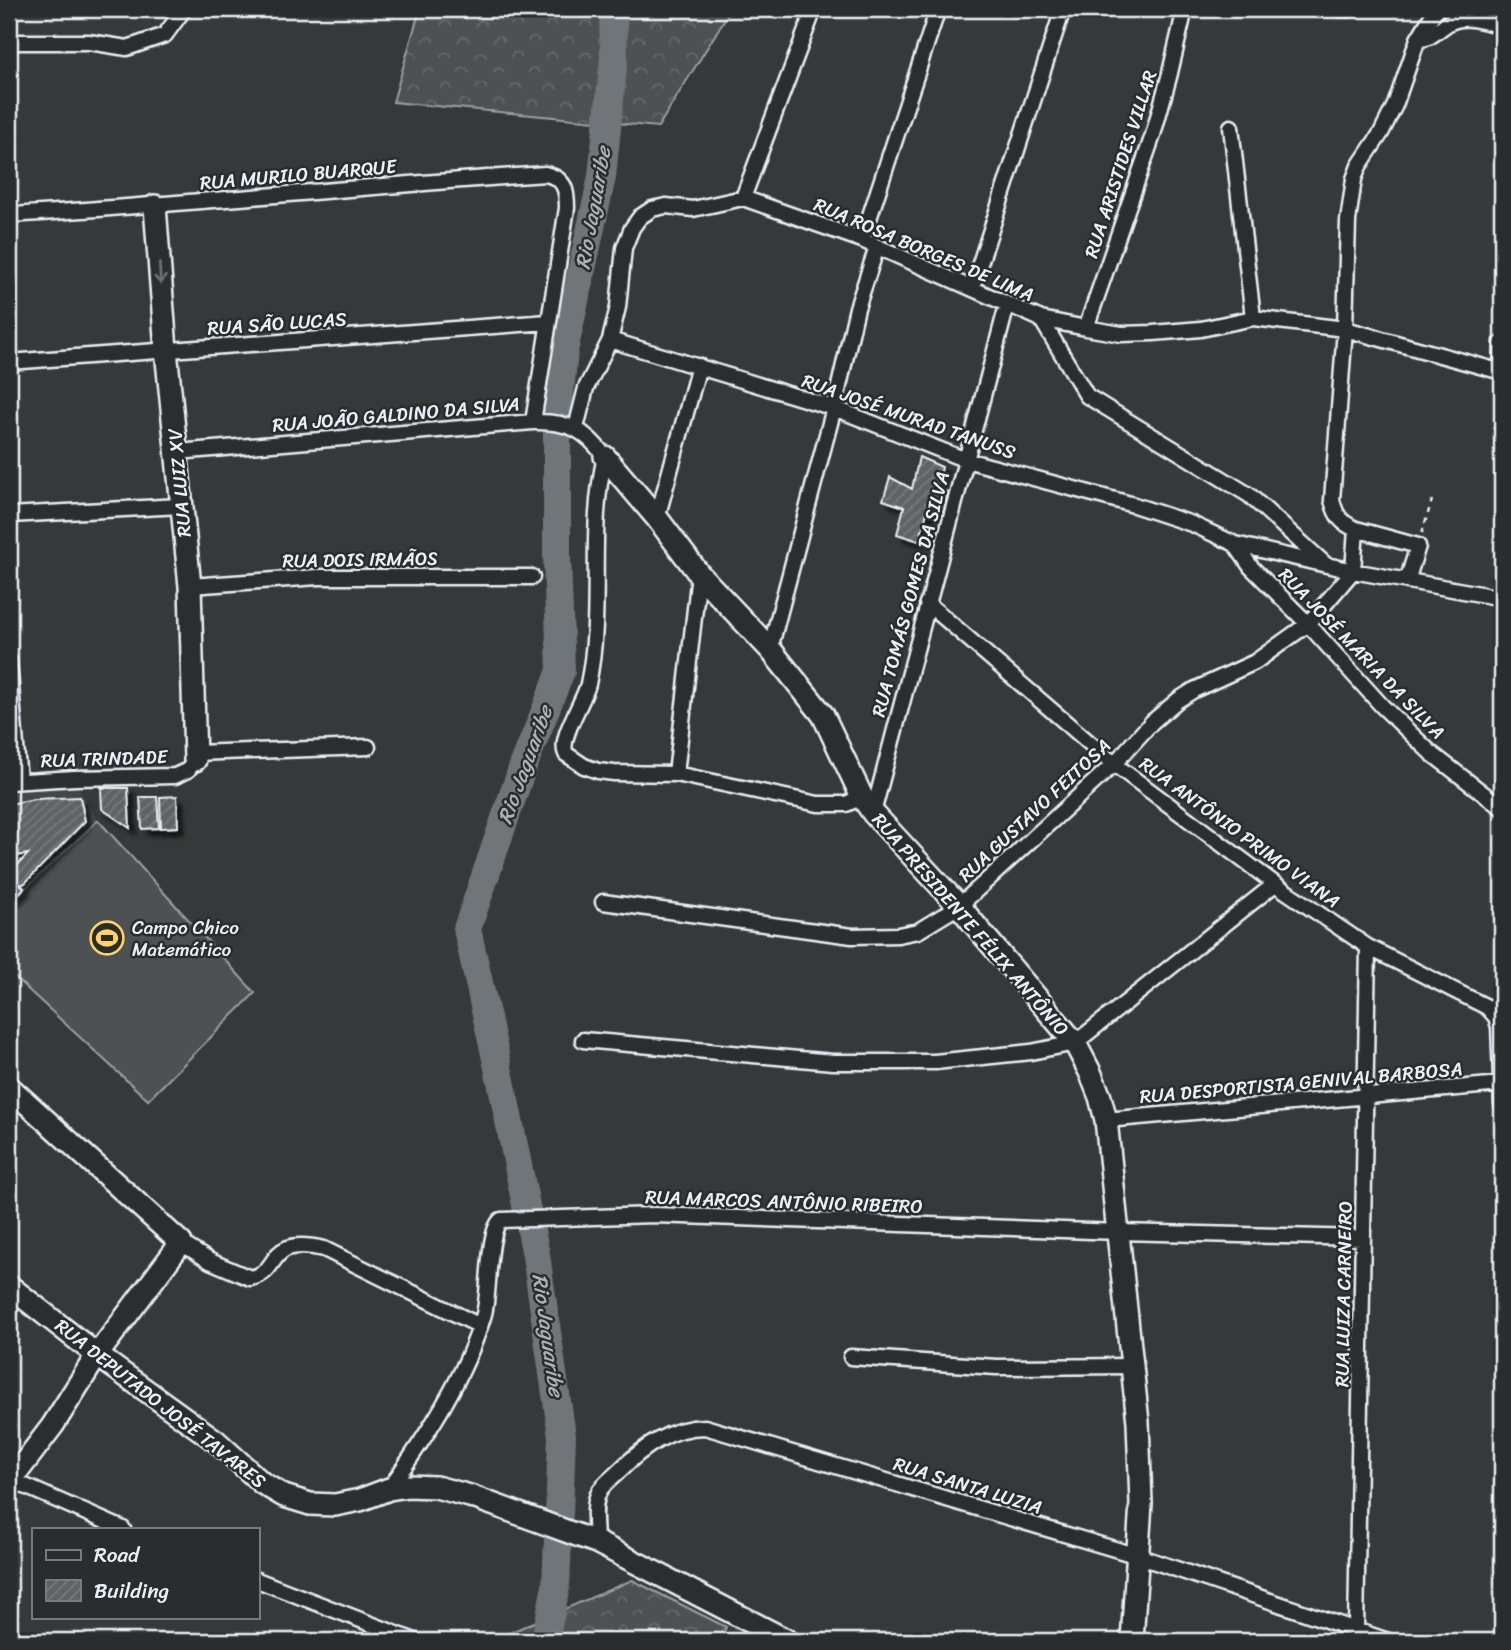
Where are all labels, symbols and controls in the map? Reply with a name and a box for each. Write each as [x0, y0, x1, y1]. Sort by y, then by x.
street label: RUA ARISTIDES VILLAR [1075, 66, 1167, 262]
water label: Rio Jaguaribe [564, 142, 623, 272]
street label: RUA MURILO BUARQUE [199, 149, 399, 200]
street label: RUA ROSA BORGES DE LIMA [809, 188, 1039, 311]
one-way arrow [154, 262, 167, 285]
street label: RUA SÃO LUCAS [206, 302, 348, 345]
street label: RUA JOSÉ MURAD TANUSS [797, 364, 1020, 469]
street label: RUA JOÃO GALDINO DA SILVA [271, 387, 521, 442]
street label: RUA LUIZ XV [158, 427, 201, 538]
street label: RUA TOMÁS GOMES DA SILVA [862, 468, 959, 721]
street label: RUA DOIS IRMÃOS [282, 542, 438, 577]
street label: RUA JOSÉ MARIA DA SILVA [1270, 560, 1453, 747]
water label: Rio Jaguaribe [486, 698, 565, 830]
street label: RUA GUSTAVO FEITOSA [950, 730, 1118, 890]
street label: RUA TRINDADE [40, 740, 169, 777]
street label: RUA ANTÔNIO PRIMO VIANA [1132, 748, 1347, 917]
street label: RUA PRESIDENTE FÉLIX ANTÔNIO [864, 805, 1077, 1044]
place label: Campo Chico Matemático [132, 911, 239, 966]
sports icon: Campo Chico Matemático [88, 919, 126, 957]
street label: RUA DESPORTISTA GENIVAL BARBOSA [1138, 1052, 1464, 1113]
street label: RUA MARCOS ANTÔNIO RIBEIRO [645, 1180, 923, 1223]
street label: RUA LUIZA CARNEIRO [1325, 1201, 1362, 1387]
water label: Rio Jaguaribe [521, 1271, 576, 1401]
street label: RUA DEPUTADO JOSÉ TAVARES [47, 1310, 274, 1497]
street label: RUA SANTA LUZIA [889, 1447, 1046, 1524]
legend [32, 1528, 259, 1618]
text: Road [94, 1536, 141, 1574]
text: Building [94, 1572, 170, 1610]

